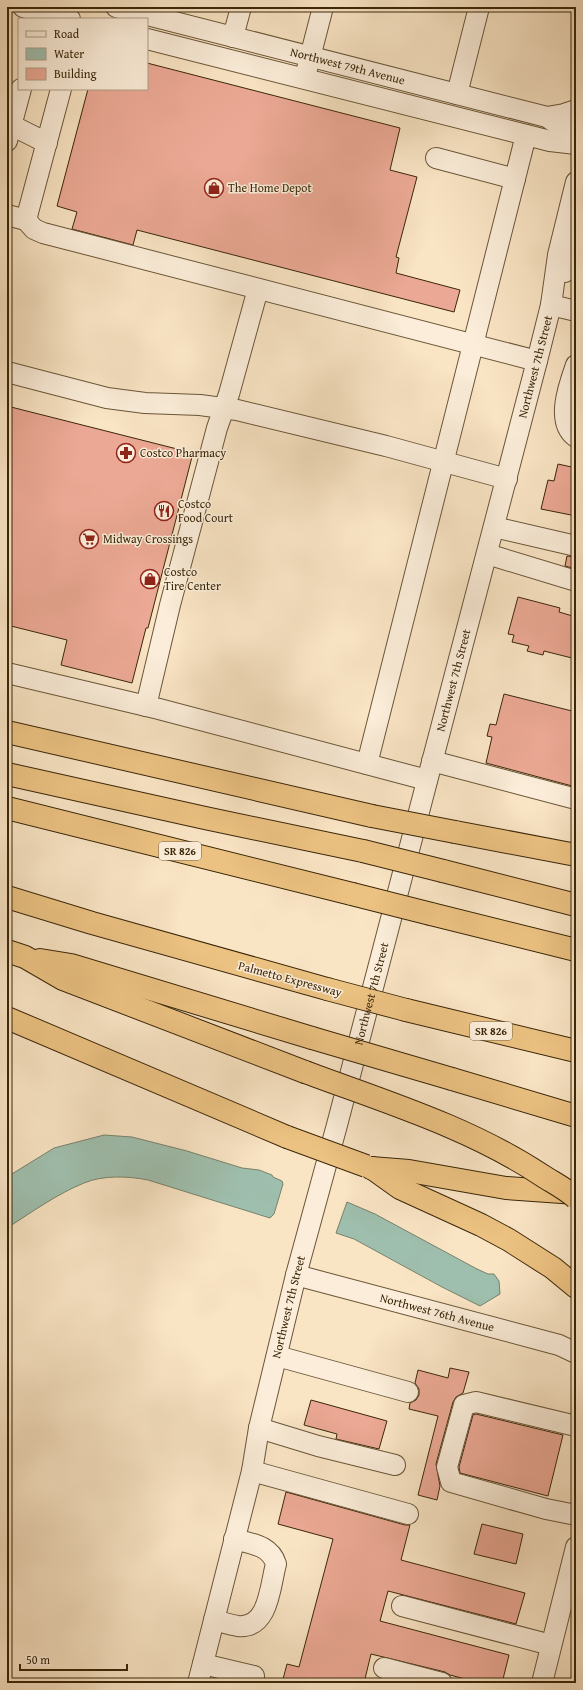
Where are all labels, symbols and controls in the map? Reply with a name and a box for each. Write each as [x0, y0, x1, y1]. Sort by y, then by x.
legend [18, 18, 148, 90]
text: Road [54, 25, 80, 42]
street label: Northwest 79th Avenue [289, 43, 407, 88]
text: Water [54, 45, 84, 62]
text: Building [54, 65, 97, 82]
shop icon: The Home Depot [203, 177, 225, 199]
place label: The Home Depot [228, 179, 312, 196]
street label: Northwest 7th Street [513, 313, 556, 420]
pharmacy icon: Costco Pharmacy [115, 442, 137, 464]
place label: Costco Pharmacy [140, 444, 226, 461]
place label: Costco Food Court [178, 495, 234, 526]
restaurant icon: Costco Food Court [153, 500, 175, 522]
supermarket icon: Midway Crossings [78, 528, 100, 550]
place label: Midway Crossings [103, 530, 193, 547]
place label: Costco Tire Center [164, 563, 221, 594]
shop icon: Costco Tire Center [139, 568, 161, 590]
street label: Northwest 7th Street [431, 626, 475, 733]
road number: SR 826 [159, 842, 201, 860]
street label: Northwest 7th Street [349, 940, 393, 1047]
street label: Palmetto Expressway [236, 956, 344, 1001]
road number: SR 826 [470, 1022, 512, 1040]
street label: Northwest 7th Street [267, 1253, 309, 1360]
street label: Northwest 76th Avenue [378, 1289, 497, 1336]
scale bar [20, 1646, 127, 1672]
text: 50 m [26, 1651, 50, 1668]

